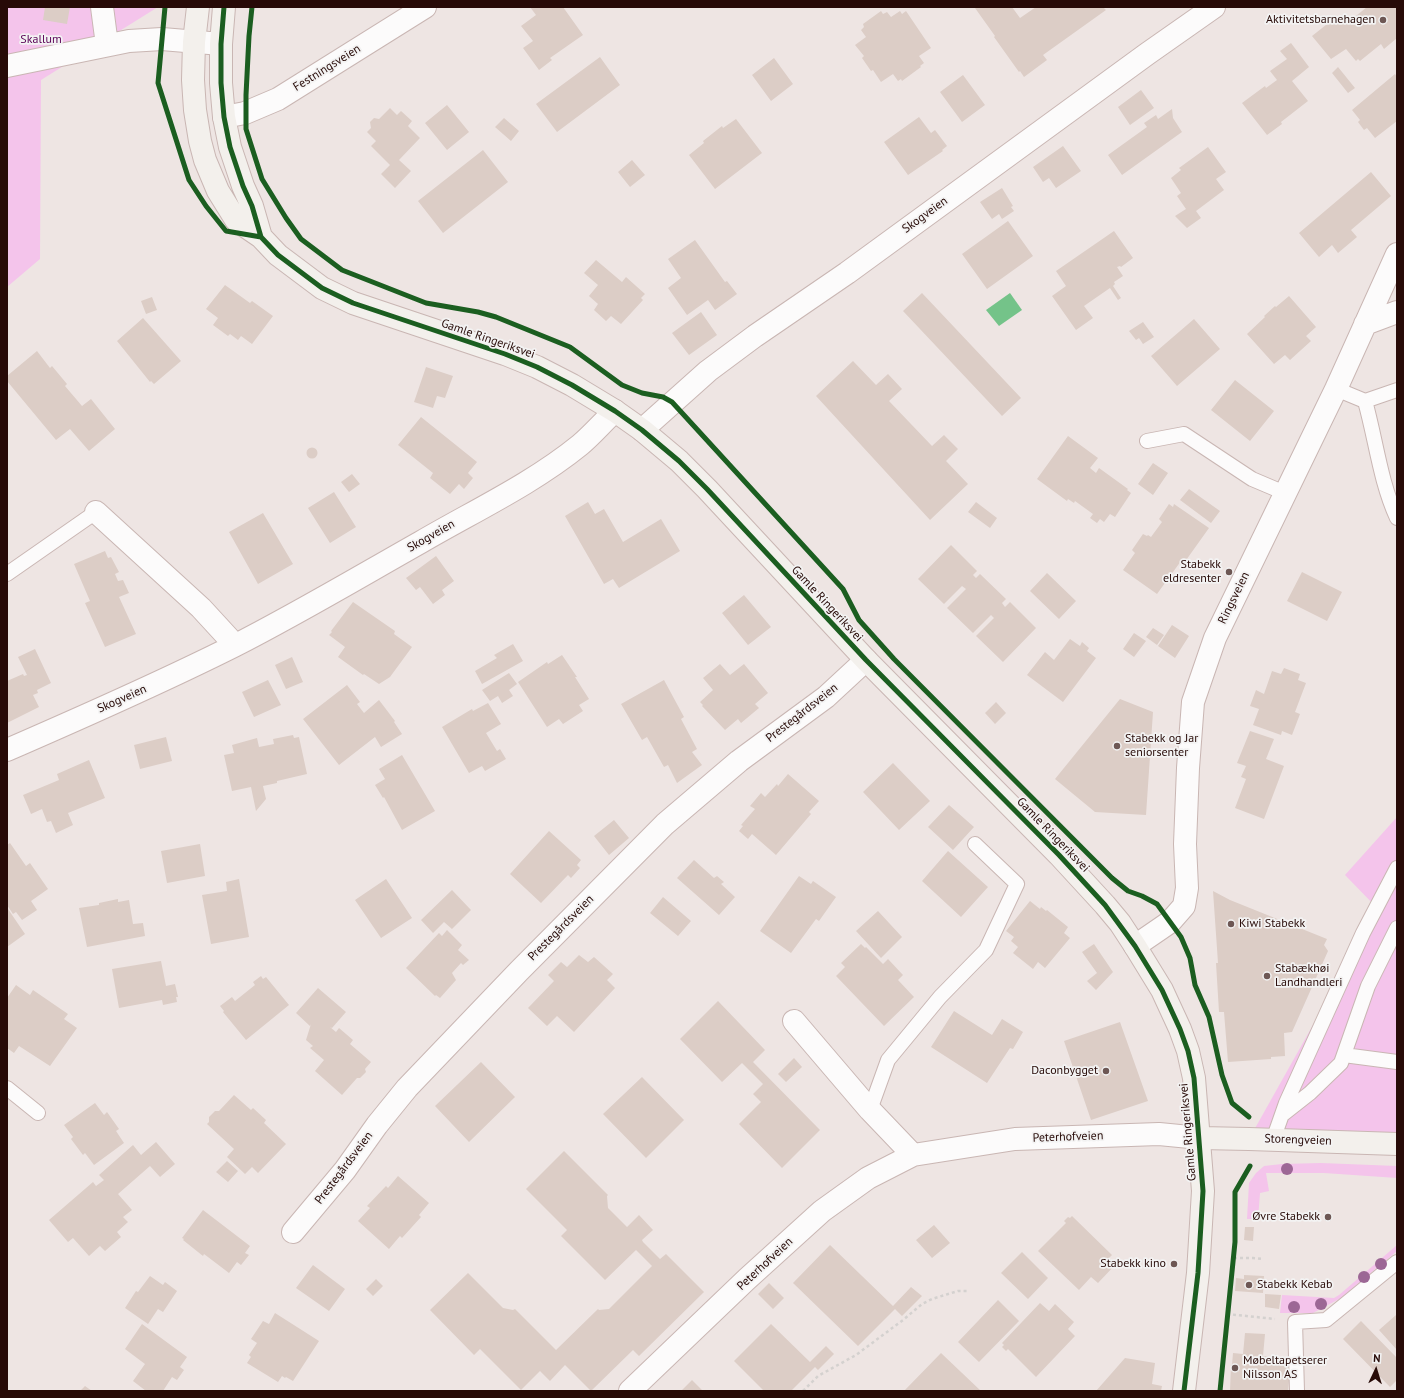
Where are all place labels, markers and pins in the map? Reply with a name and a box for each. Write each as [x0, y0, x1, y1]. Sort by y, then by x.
place label: Aktivitetsbarnehagen [1266, 13, 1375, 27]
marker: Aktivitetsbarnehagen [1378, 15, 1388, 25]
place label: Stabekk eldresenter [1163, 558, 1221, 586]
marker: Stabekk eldresenter [1224, 567, 1234, 577]
place label: Stabekk og Jar seniorsenter [1125, 732, 1198, 760]
marker: Stabekk og Jar seniorsenter [1112, 741, 1122, 751]
place label: Kiwi Stabekk [1239, 917, 1305, 931]
marker: Kiwi Stabekk [1226, 919, 1236, 929]
place label: Stabækhøi Landhandleri [1275, 962, 1342, 990]
marker: Stabækhøi Landhandleri [1262, 971, 1272, 981]
place label: Daconbygget [1031, 1064, 1098, 1078]
marker: Daconbygget [1101, 1066, 1111, 1076]
place label: Øvre Stabekk [1252, 1210, 1320, 1224]
marker: Øvre Stabekk [1323, 1212, 1333, 1222]
place label: Stabekk kino [1100, 1257, 1166, 1271]
marker: Stabekk kino [1169, 1259, 1179, 1269]
place label: Stabekk Kebab [1257, 1278, 1332, 1292]
marker: Stabekk Kebab [1244, 1280, 1254, 1290]
place label: Møbeltapetserer Nilsson AS [1243, 1354, 1327, 1382]
marker: Møbeltapetserer Nilsson AS [1230, 1363, 1240, 1373]

